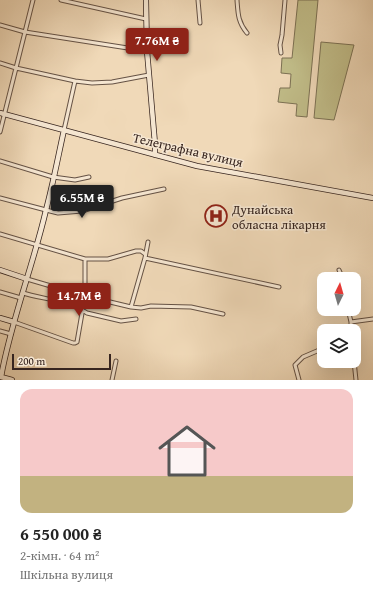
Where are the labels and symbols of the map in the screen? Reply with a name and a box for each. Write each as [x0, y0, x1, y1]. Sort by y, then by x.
pin: 7.76M ₴ [120, 28, 194, 62]
street label: Телеграфна вулиця [131, 128, 245, 172]
pin: 6.55M ₴ [45, 185, 119, 219]
place label: Дунайська обласна лікарня [231, 200, 326, 234]
hospital icon: Дунайська обласна лікарня [203, 203, 229, 229]
north arrow [317, 272, 361, 316]
pin: 14.7M ₴ [42, 283, 116, 317]
scale bar [12, 352, 111, 371]

